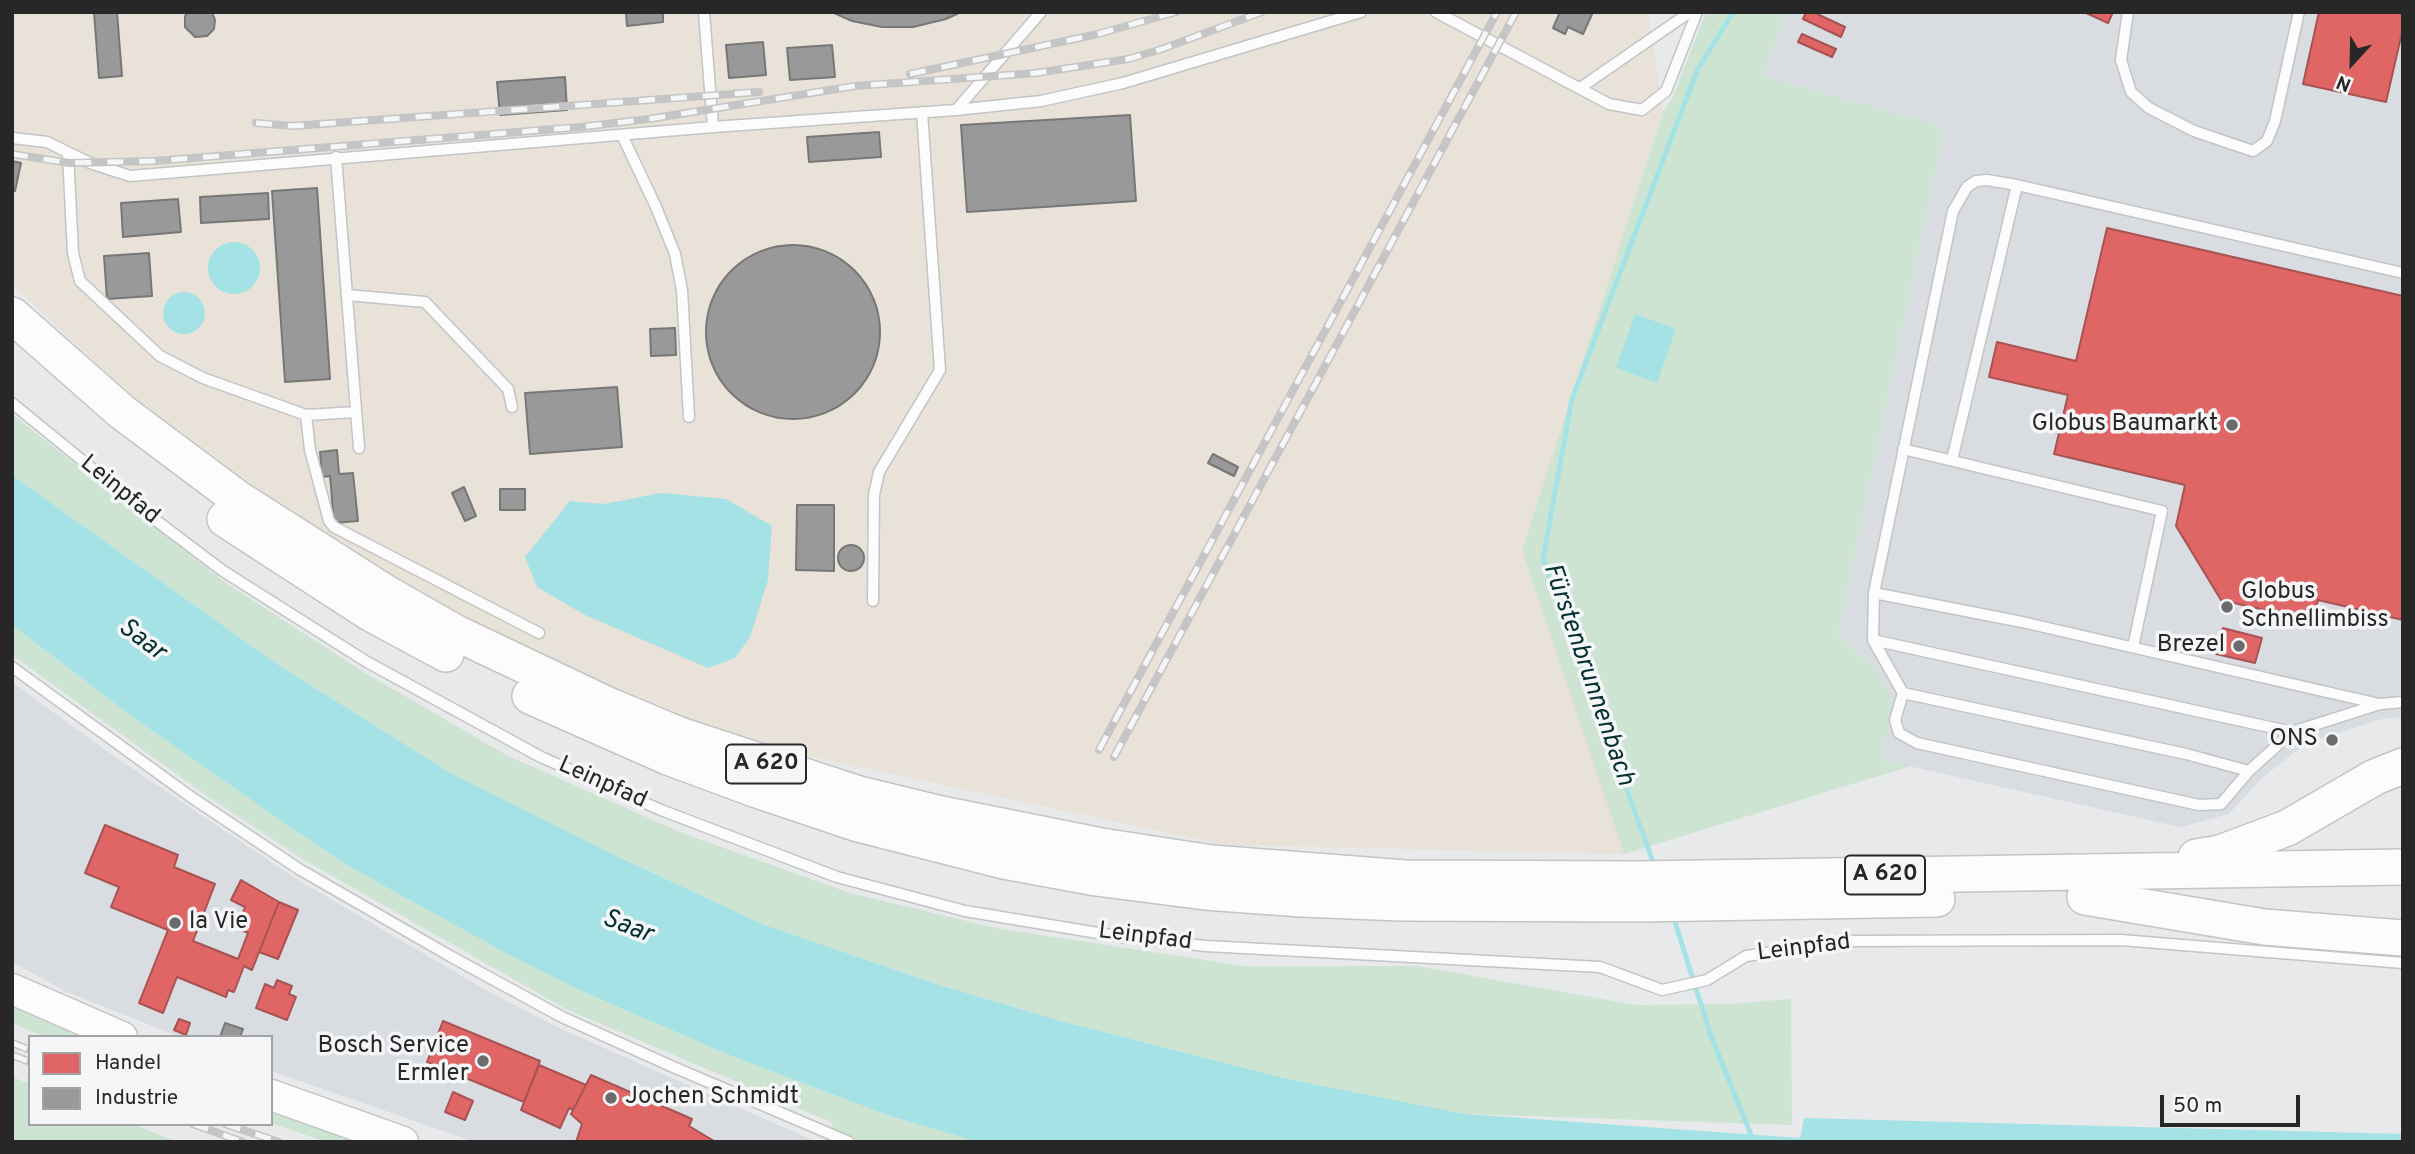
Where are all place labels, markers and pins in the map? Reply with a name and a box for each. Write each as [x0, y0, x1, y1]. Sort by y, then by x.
place label: Globus Baumarkt [2031, 411, 2218, 439]
marker: Globus Baumarkt [2224, 417, 2240, 433]
place label: Globus Schnellimbiss [2241, 579, 2389, 635]
marker: Globus Schnellimbiss [2219, 599, 2235, 615]
place label: Brezel [2157, 632, 2225, 660]
marker: Brezel [2231, 638, 2247, 654]
place label: ONS [2269, 726, 2318, 754]
marker: ONS [2324, 732, 2340, 748]
place label: la Vie [189, 909, 248, 937]
marker: la Vie [167, 915, 183, 931]
place label: Bosch Service Ermler [318, 1033, 469, 1089]
marker: Bosch Service Ermler [475, 1053, 491, 1069]
place label: Jochen Schmidt [625, 1084, 799, 1112]
marker: Jochen Schmidt [603, 1090, 619, 1106]

